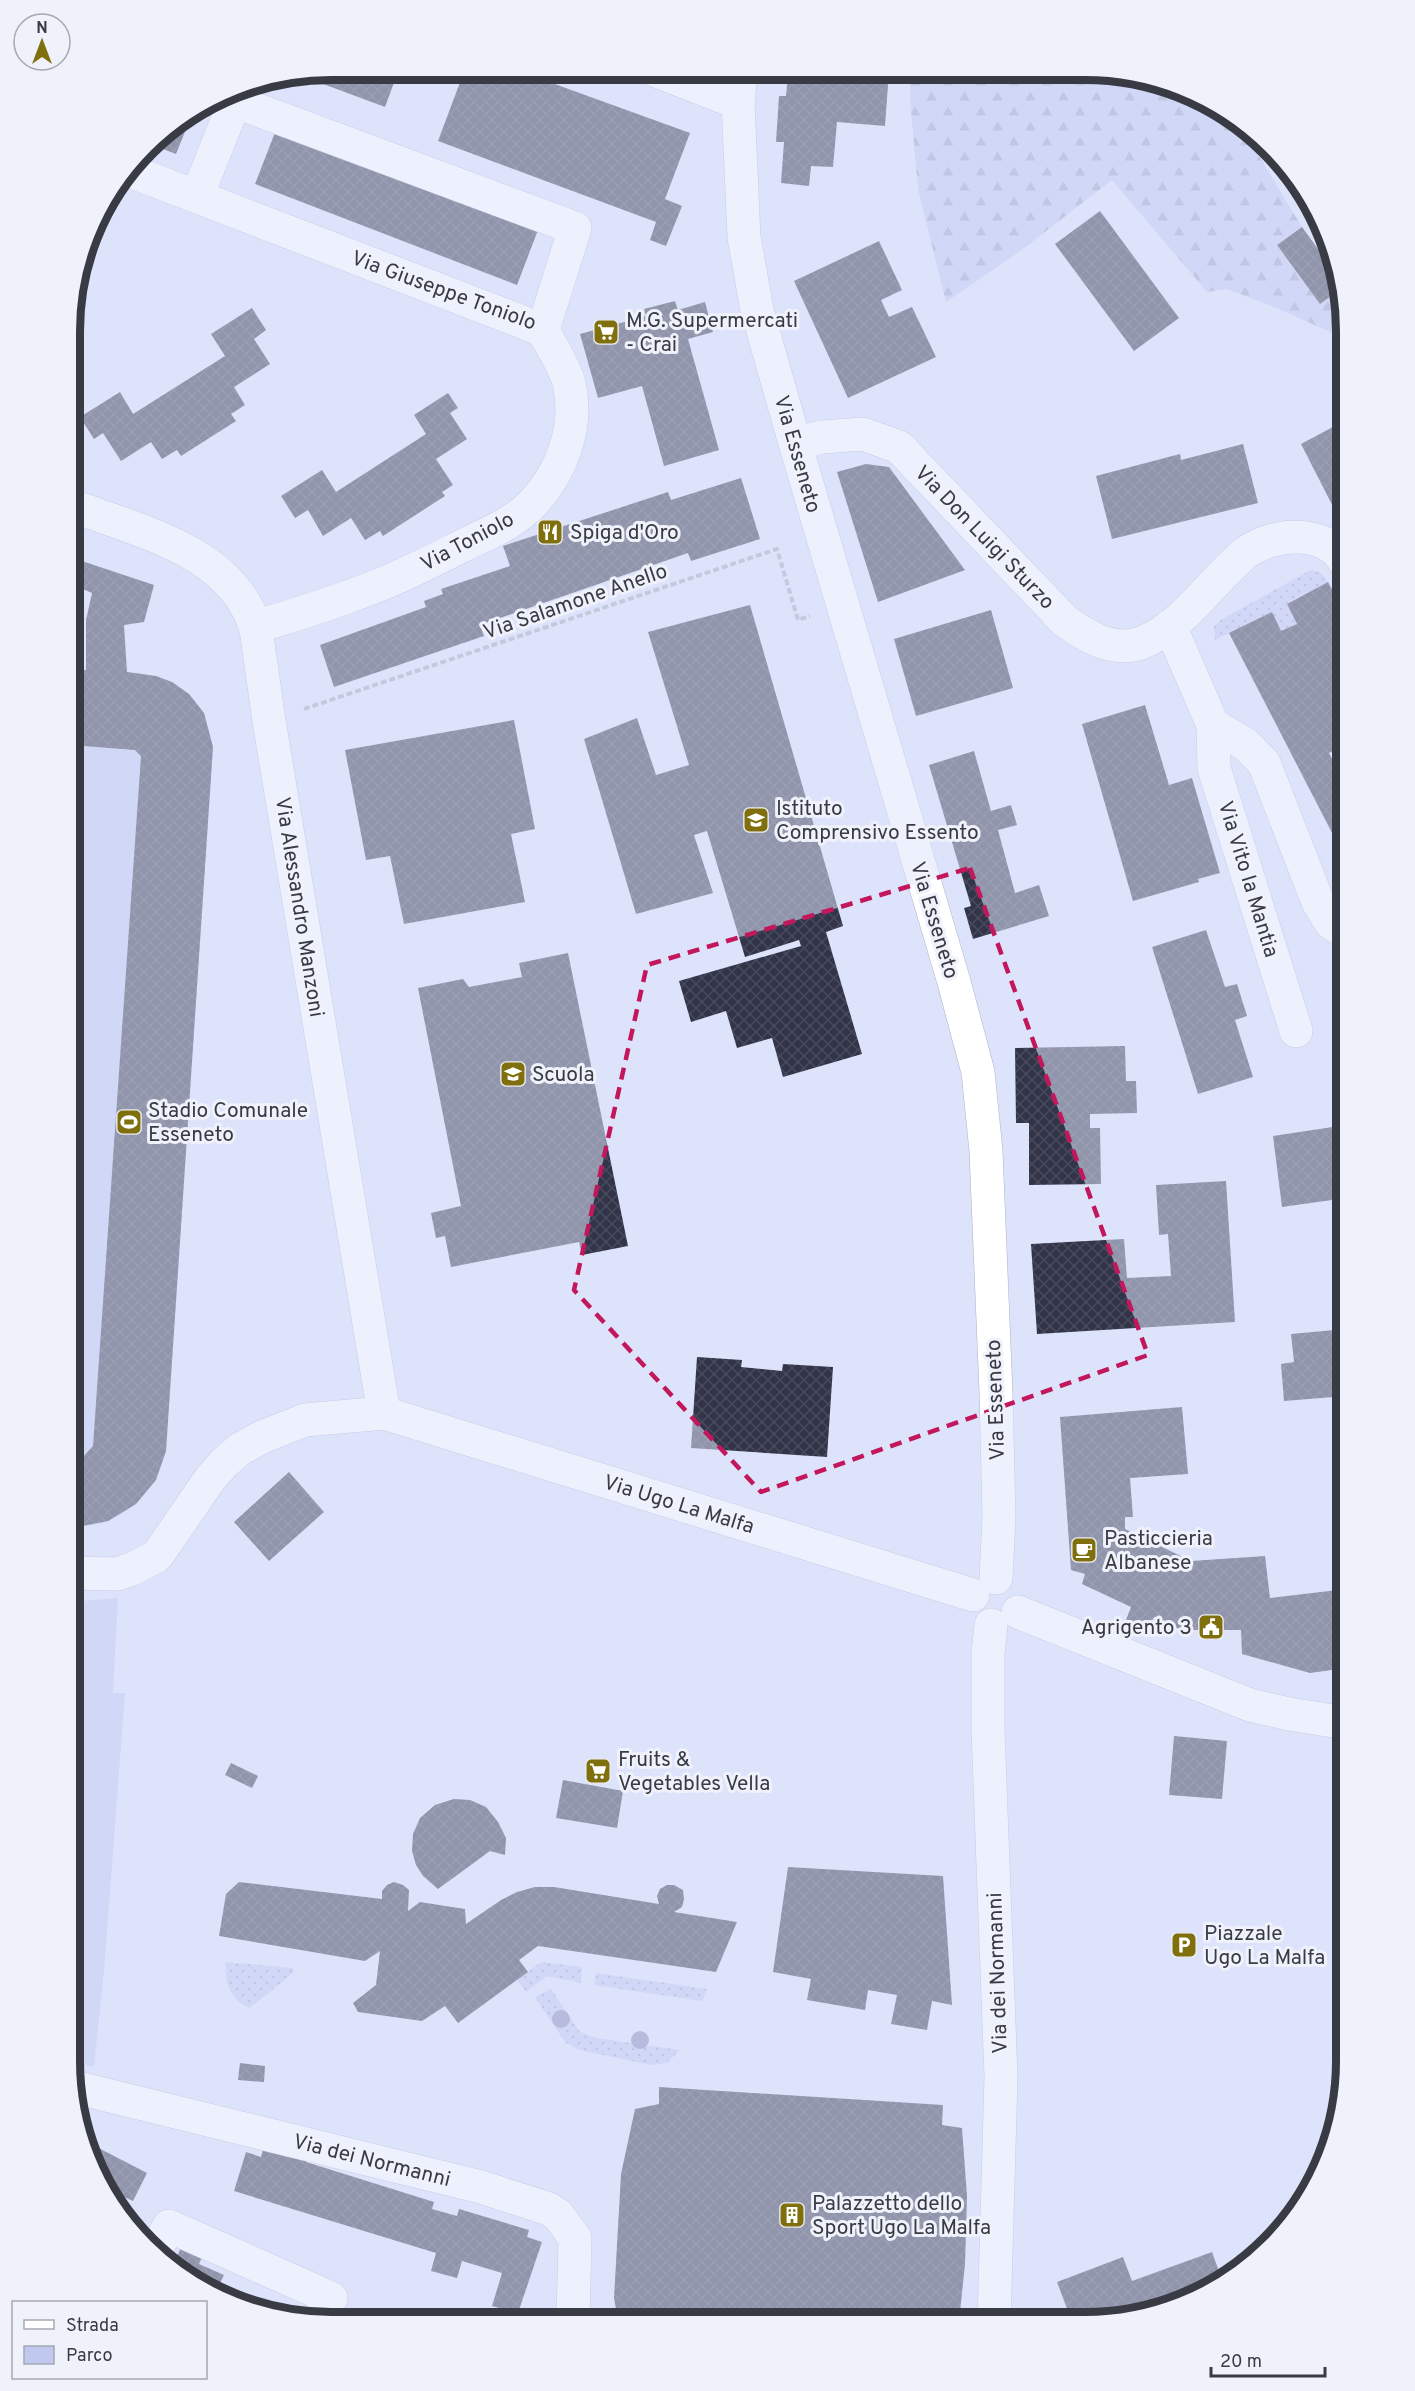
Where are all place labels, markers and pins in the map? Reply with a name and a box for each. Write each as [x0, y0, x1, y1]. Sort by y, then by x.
place label: M.G. Supermercati - Crai [626, 308, 798, 359]
supermarket icon: M.G. Supermercati - Crai [591, 317, 621, 347]
restaurant icon: Spiga d'Oro [535, 517, 565, 547]
place label: Spiga d'Oro [570, 520, 679, 547]
place label: Istituto Comprensivo Essento [776, 796, 979, 847]
school or university icon: Istituto Comprensivo Essento [741, 805, 771, 835]
school or university icon: Scuola [498, 1059, 528, 1089]
place label: Scuola [532, 1062, 594, 1089]
place label: Stadio Comunale Esseneto [148, 1098, 308, 1149]
sports icon: Stadio Comunale Esseneto [114, 1107, 144, 1137]
place label: Pasticcieria Albanese [1104, 1526, 1213, 1577]
cafe icon: Pasticcieria Albanese [1069, 1535, 1099, 1565]
public building icon: Agrigento 3 [1196, 1612, 1226, 1642]
place label: Agrigento 3 [1081, 1615, 1192, 1642]
place label: Fruits & Vegetables Vella [618, 1747, 770, 1798]
supermarket icon: Fruits & Vegetables Vella [583, 1756, 613, 1786]
place label: Piazzale Ugo La Malfa [1204, 1921, 1325, 1972]
parking icon: Piazzale Ugo La Malfa [1169, 1930, 1199, 1960]
place label: Palazzetto dello Sport Ugo La Malfa [812, 2191, 991, 2242]
building icon: Palazzetto dello Sport Ugo La Malfa [777, 2200, 807, 2230]

